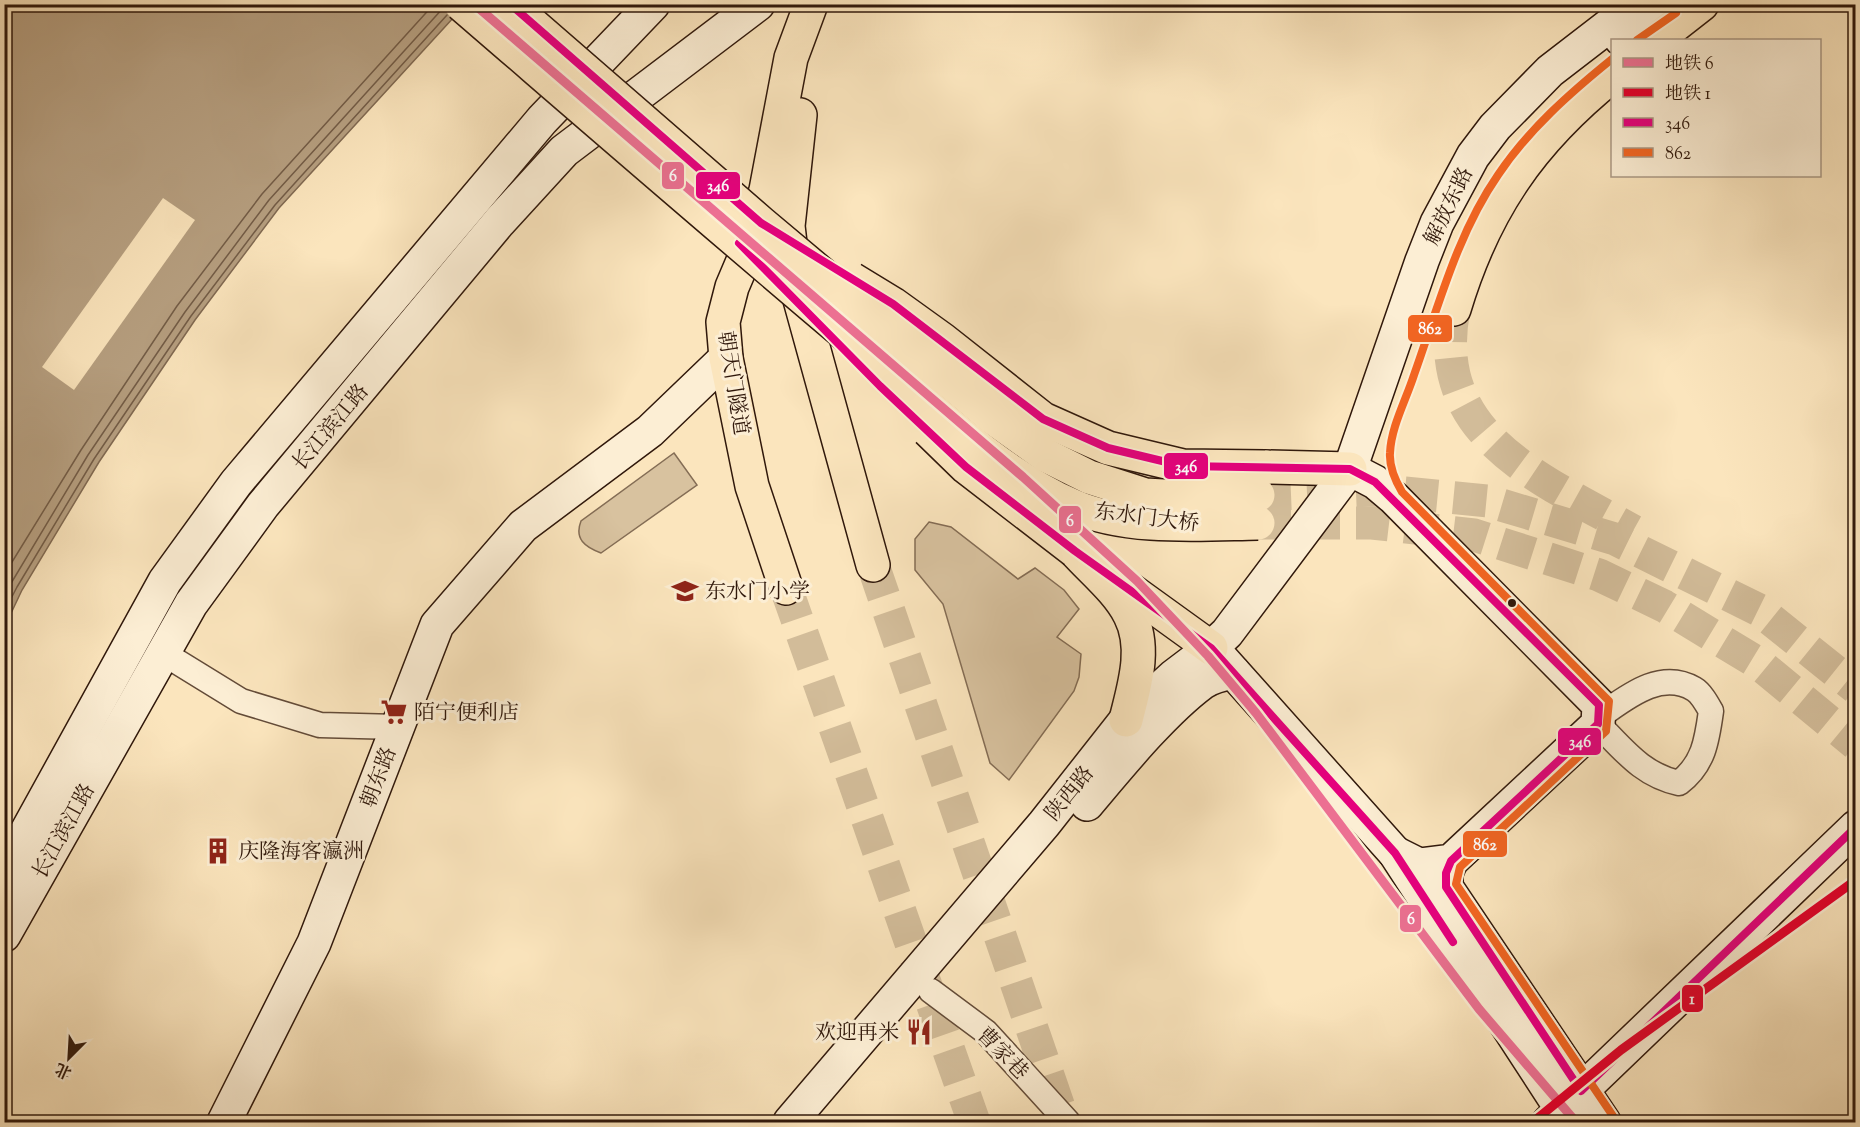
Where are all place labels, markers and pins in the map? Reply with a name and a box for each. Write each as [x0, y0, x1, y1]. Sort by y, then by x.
school or university icon: 东水门小学 [670, 576, 700, 606]
place label: 东水门小学 [705, 578, 810, 608]
unlabelled marker [1506, 597, 1518, 609]
supermarket icon: 陌宁便利店 [379, 697, 409, 727]
place label: 陌宁便利店 [414, 699, 519, 729]
building icon: 庆隆海客瀛洲 [203, 836, 233, 866]
place label: 庆隆海客瀛洲 [238, 838, 364, 868]
restaurant icon: 欢迎再米 [904, 1017, 934, 1047]
place label: 欢迎再米 [815, 1019, 899, 1049]

